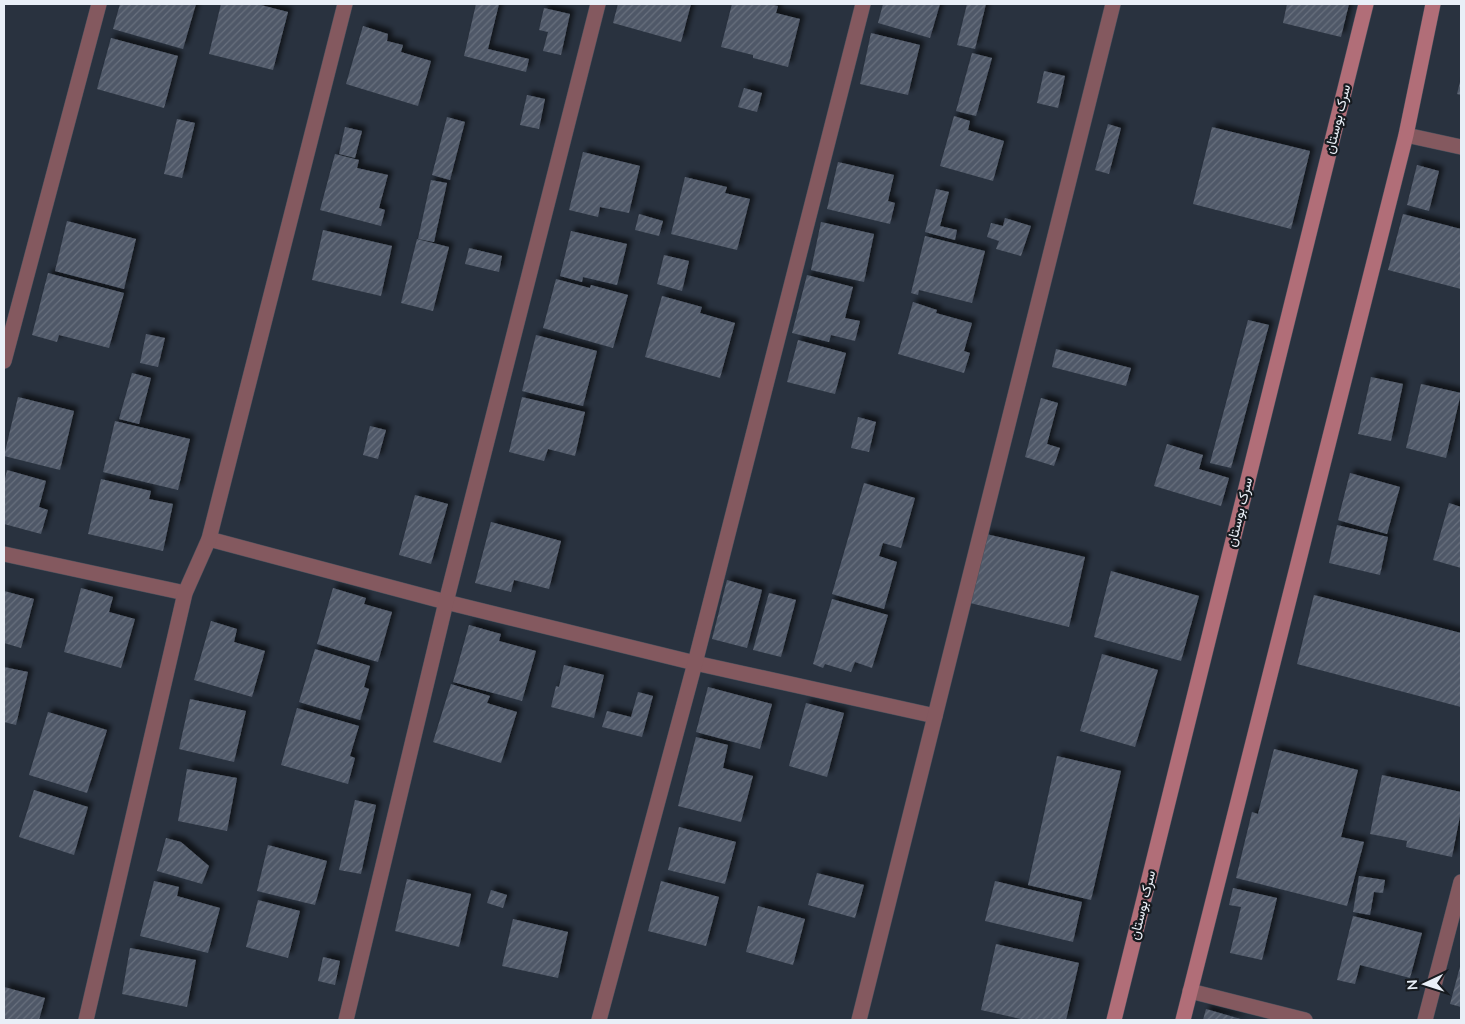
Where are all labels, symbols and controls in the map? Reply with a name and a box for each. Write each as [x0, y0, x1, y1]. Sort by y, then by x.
street label: سرک بوستان [1320, 82, 1354, 156]
street label: سرک بوستان [1222, 475, 1256, 549]
street label: سرک بوستان [1125, 868, 1159, 942]
north arrow [1400, 959, 1450, 1009]
text: N [1403, 979, 1421, 991]

